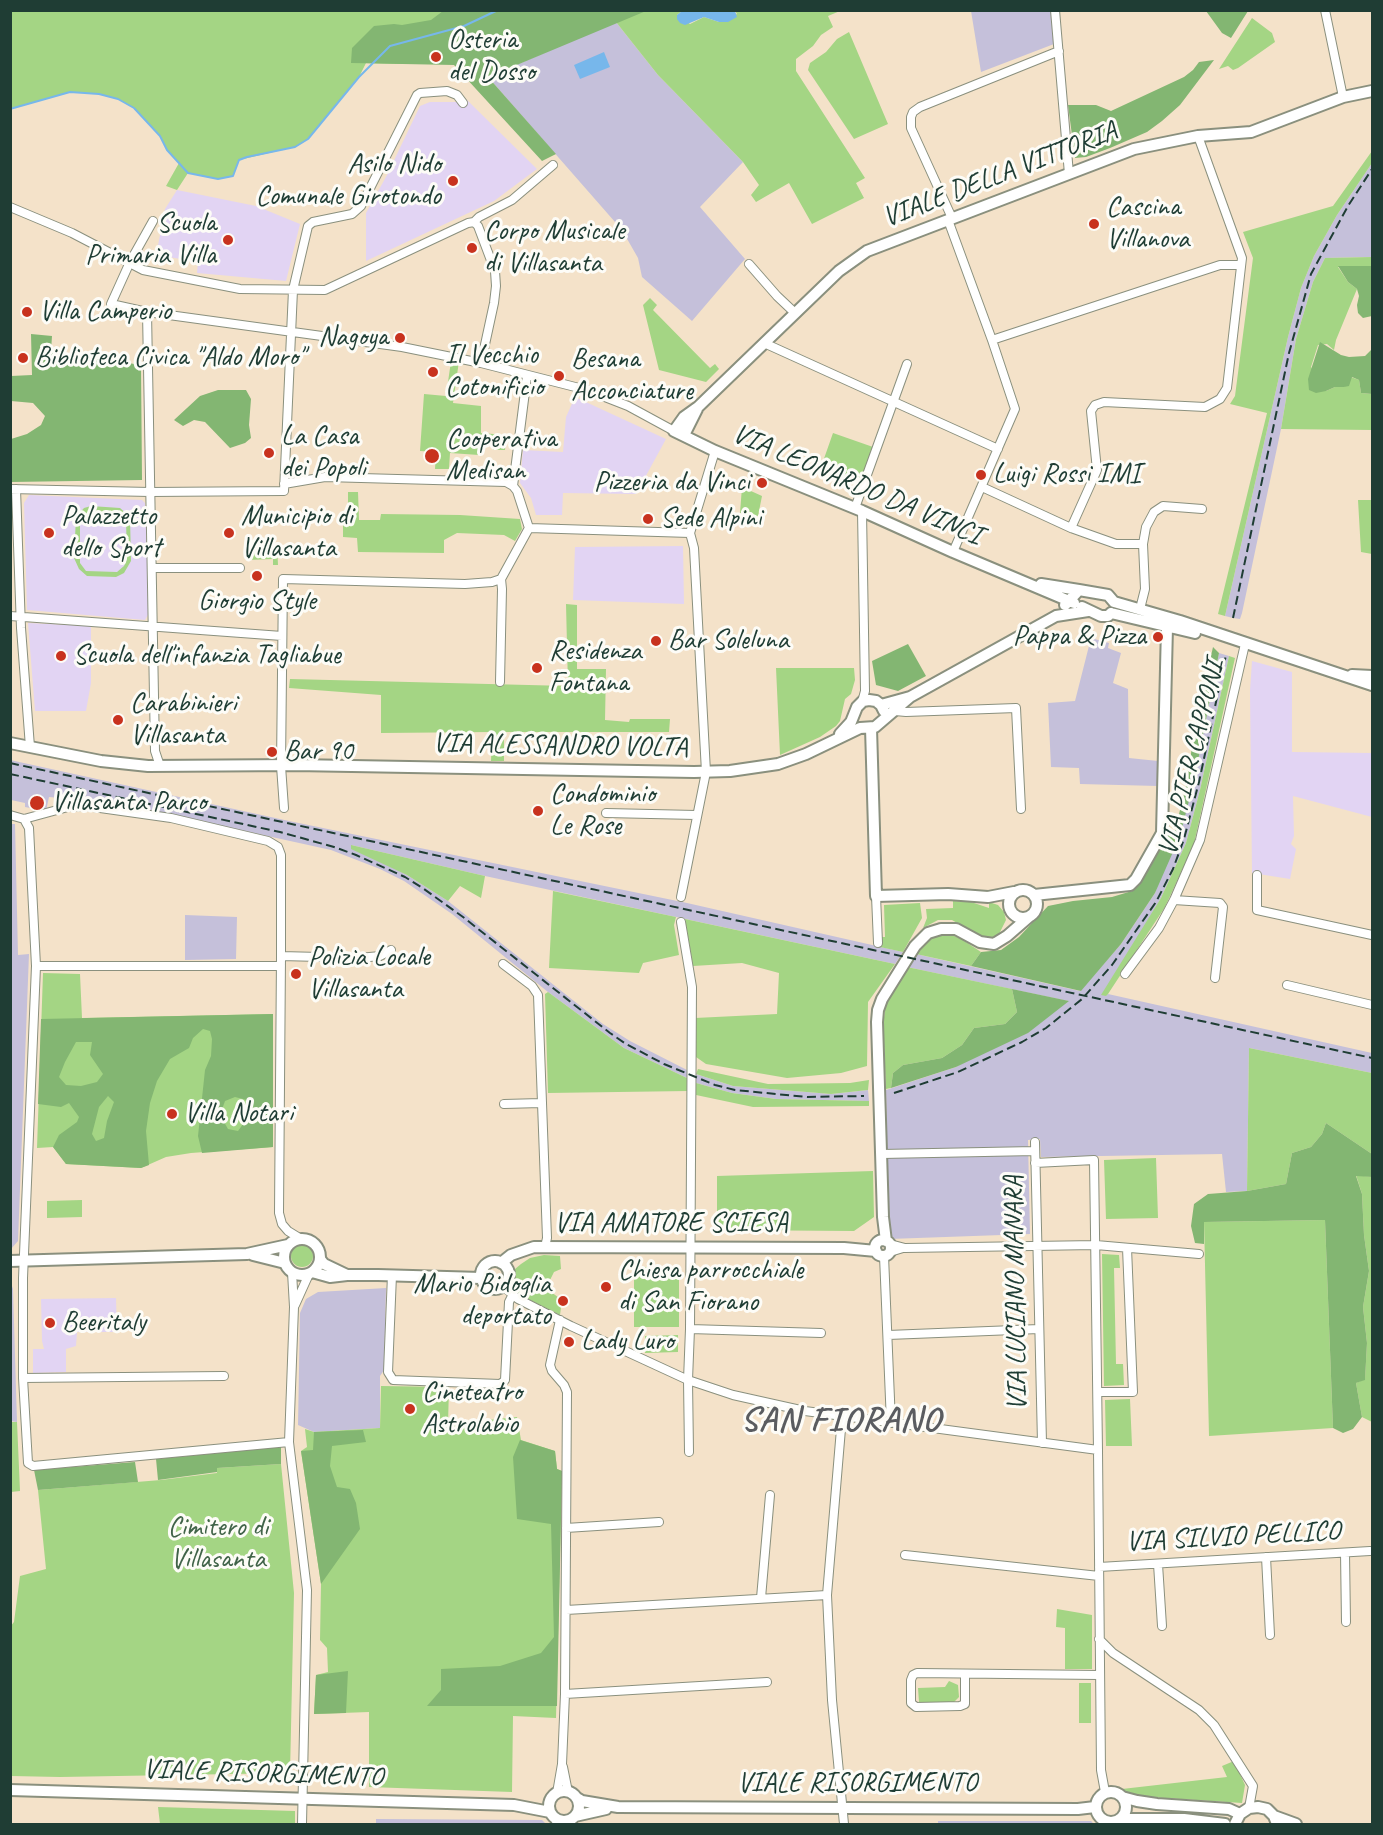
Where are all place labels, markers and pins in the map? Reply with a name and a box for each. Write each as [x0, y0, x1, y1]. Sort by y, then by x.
place label: Osteria del Dosso [448, 24, 535, 90]
marker: Osteria del Dosso [429, 50, 443, 64]
place label: Asilo Nido Comunale Girotondo [255, 148, 441, 214]
marker: Asilo Nido Comunale Girotondo [446, 174, 460, 188]
place label: Cascina Villanova [1106, 191, 1189, 257]
place label: Scuola Primaria Villa [85, 207, 216, 273]
place label: Corpo Musicale di Villasanta [484, 215, 625, 281]
marker: Cascina Villanova [1087, 217, 1101, 231]
marker: Scuola Primaria Villa [221, 233, 235, 247]
marker: Corpo Musicale di Villasanta [465, 241, 479, 255]
place label: Villa Camperio [39, 295, 171, 329]
marker: Villa Camperio [20, 305, 34, 319]
place label: Nagoya [318, 321, 388, 355]
marker: Nagoya [393, 331, 407, 345]
place label: Il Vecchio Cotonificio [445, 339, 544, 405]
place label: Biblioteca Civica "Aldo Moro" [35, 341, 304, 375]
place label: Besana Acconciature [571, 343, 693, 409]
marker: Biblioteca Civica "Aldo Moro" [16, 351, 30, 365]
marker: Il Vecchio Cotonificio [426, 365, 440, 379]
marker: Besana Acconciature [552, 369, 566, 383]
place label: La Casa dei Popoli [281, 420, 366, 486]
place label: Cooperativa Medisan [446, 423, 556, 489]
marker: La Casa dei Popoli [262, 446, 276, 460]
marker: Cooperativa Medisan [423, 447, 441, 465]
place label: Luigi Rossi IMI [993, 458, 1141, 492]
place label: Pizzeria da Vinci [594, 466, 750, 500]
marker: Luigi Rossi IMI [974, 468, 988, 482]
marker: Pizzeria da Vinci [755, 476, 769, 490]
place label: Palazzetto dello Sport [61, 500, 161, 566]
place label: Municipio di Villasanta [241, 500, 353, 566]
place label: Sede Alpini [660, 502, 761, 536]
marker: Sede Alpini [641, 512, 655, 526]
marker: Palazzetto dello Sport [42, 526, 56, 540]
marker: Municipio di Villasanta [222, 526, 236, 540]
marker: Giorgio Style [250, 569, 264, 583]
place label: Giorgio Style [198, 585, 316, 619]
place label: Pappa & Pizza [1013, 620, 1146, 654]
place label: Bar Soleluna [668, 624, 789, 658]
marker: Pappa & Pizza [1151, 630, 1165, 644]
marker: Bar Soleluna [649, 634, 663, 648]
place label: Residenza Fontana [549, 635, 641, 701]
place label: Scuola dell'infanzia Tagliabue [73, 639, 341, 673]
marker: Scuola dell'infanzia Tagliabue [54, 649, 68, 663]
marker: Residenza Fontana [530, 661, 544, 675]
place label: Carabinieri Villasanta [130, 687, 236, 753]
marker: Carabinieri Villasanta [111, 713, 125, 727]
place label: Bar 90 [284, 735, 353, 769]
marker: Bar 90 [265, 745, 279, 759]
place label: Condominio Le Rose [550, 778, 655, 844]
place label: Villasanta Parco [51, 786, 206, 820]
marker: Villasanta Parco [28, 794, 46, 812]
marker: Condominio Le Rose [531, 804, 545, 818]
place label: Polizia Locale Villasanta [308, 941, 430, 1007]
marker: Polizia Locale Villasanta [289, 967, 303, 981]
place label: Villa Notari [184, 1097, 293, 1131]
marker: Villa Notari [165, 1107, 179, 1121]
place label: Chiesa parrocchiale di San Fiorano [618, 1254, 803, 1320]
place label: Mario Bidoglia deportato [414, 1268, 551, 1334]
marker: Chiesa parrocchiale di San Fiorano [599, 1280, 613, 1294]
marker: Mario Bidoglia deportato [556, 1294, 570, 1308]
place label: Beeritaly [62, 1306, 146, 1340]
marker: Beeritaly [43, 1316, 57, 1330]
place label: Lady Luro [581, 1325, 674, 1359]
marker: Lady Luro [562, 1335, 576, 1349]
place label: Cineteatro Astrolabio [422, 1376, 522, 1442]
marker: Cineteatro Astrolabio [403, 1402, 417, 1416]

